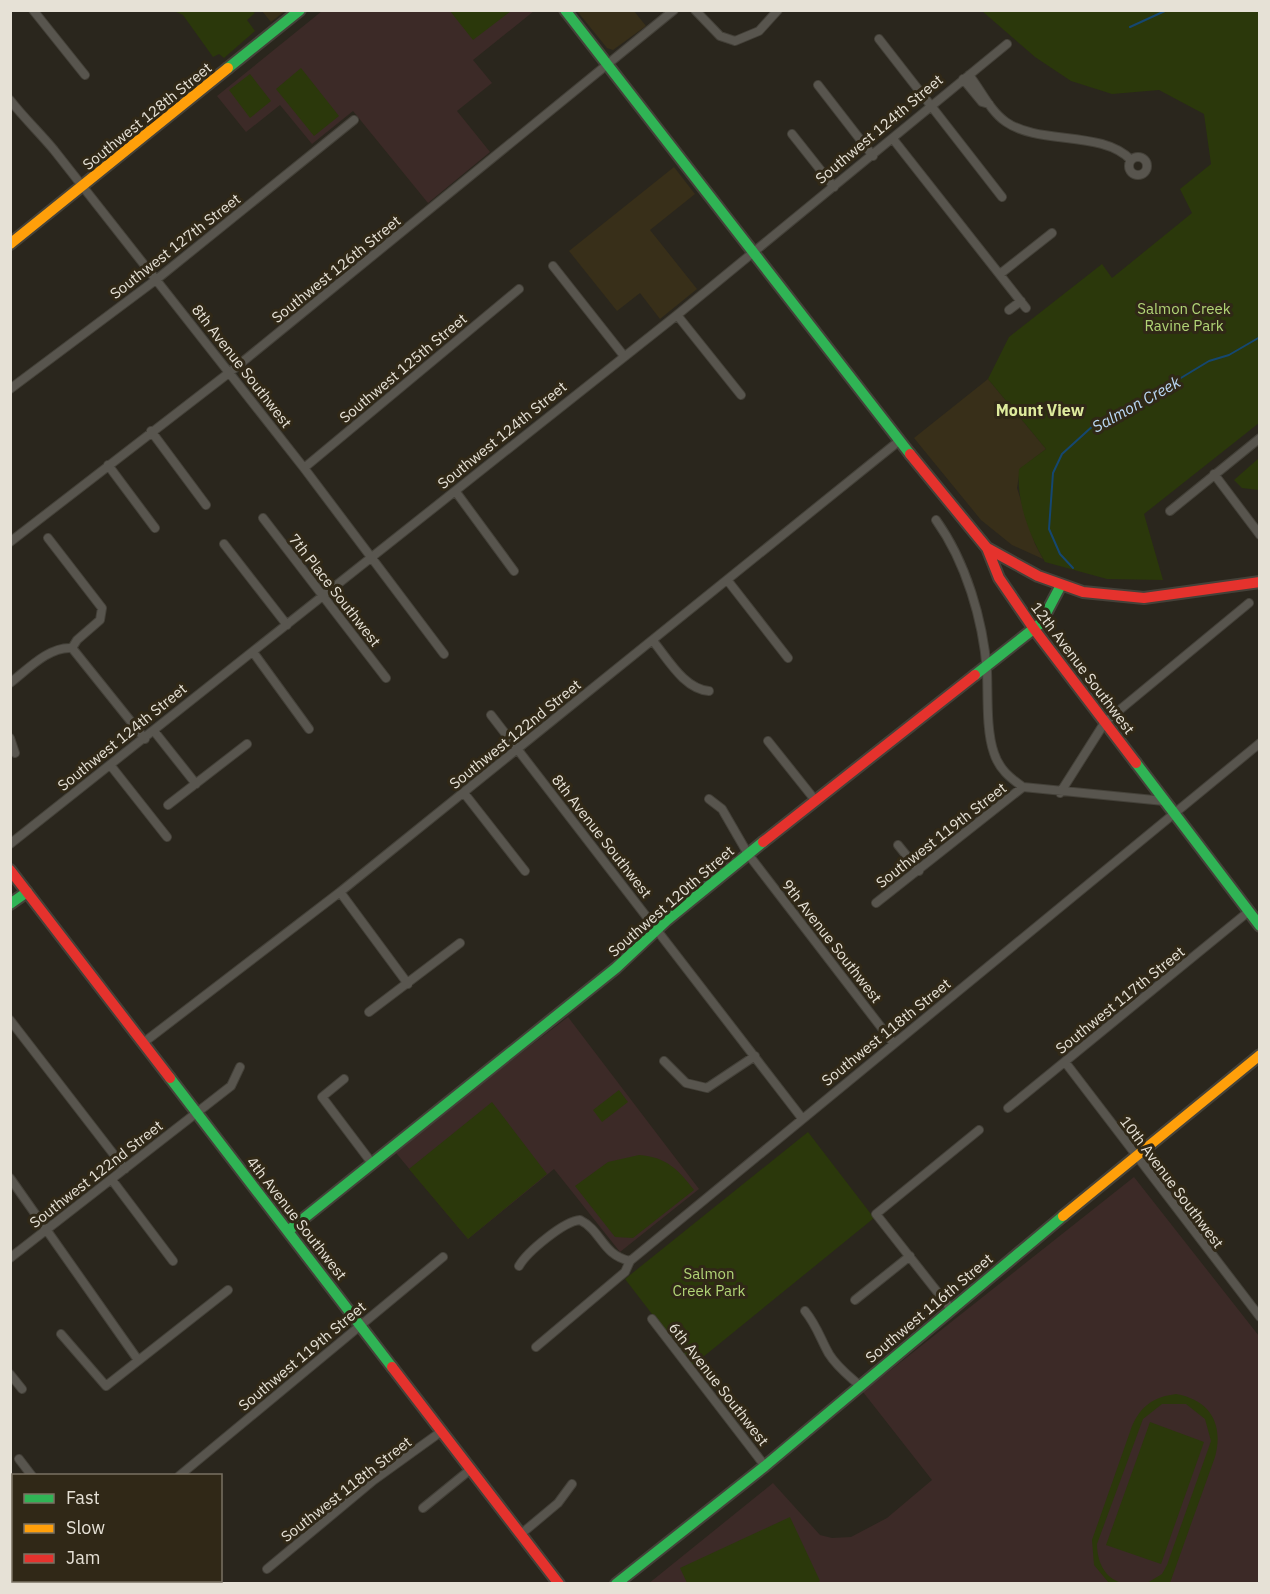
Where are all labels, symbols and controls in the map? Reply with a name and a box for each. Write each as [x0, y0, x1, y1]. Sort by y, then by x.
street label: Southwest 128th Street [79, 58, 215, 174]
street label: Southwest 124th Street [811, 70, 947, 188]
street label: Southwest 127th Street [106, 189, 244, 303]
street label: Southwest 126th Street [268, 211, 404, 327]
park label: Salmon Creek Ravine Park [1137, 299, 1231, 335]
street label: 8th Avenue Southwest [188, 300, 296, 432]
street label: Southwest 125th Street [335, 309, 471, 427]
water label: Salmon Creek [1088, 371, 1184, 437]
street label: Southwest 124th Street [434, 377, 570, 493]
district label: Mount View [996, 400, 1085, 420]
street label: 7th Place Southwest [285, 530, 385, 650]
street label: 12th Avenue Southwest [1027, 598, 1139, 738]
street label: Southwest 122nd Street [445, 675, 585, 793]
street label: Southwest 124th Street [54, 679, 190, 795]
street label: 8th Avenue Southwest [548, 770, 656, 902]
street label: Southwest 119th Street [872, 778, 1010, 892]
street label: Southwest 120th Street [604, 841, 738, 961]
street label: 9th Avenue Southwest [778, 875, 886, 1007]
street label: Southwest 117th Street [1052, 942, 1188, 1058]
street label: Southwest 118th Street [818, 974, 954, 1090]
street label: 10th Avenue Southwest [1116, 1112, 1228, 1252]
street label: Southwest 122nd Street [26, 1116, 166, 1232]
street label: 4th Avenue Southwest [243, 1152, 351, 1284]
street label: Southwest 116th Street [861, 1249, 997, 1367]
park label: Salmon Creek Park [672, 1264, 746, 1300]
street label: Southwest 119th Street [234, 1297, 370, 1415]
street label: 6th Avenue Southwest [665, 1318, 773, 1450]
street label: Southwest 118th Street [277, 1432, 415, 1546]
legend [12, 1474, 222, 1582]
text: Fast [66, 1486, 100, 1509]
text: Slow [66, 1516, 105, 1539]
text: Jam [66, 1546, 101, 1569]

